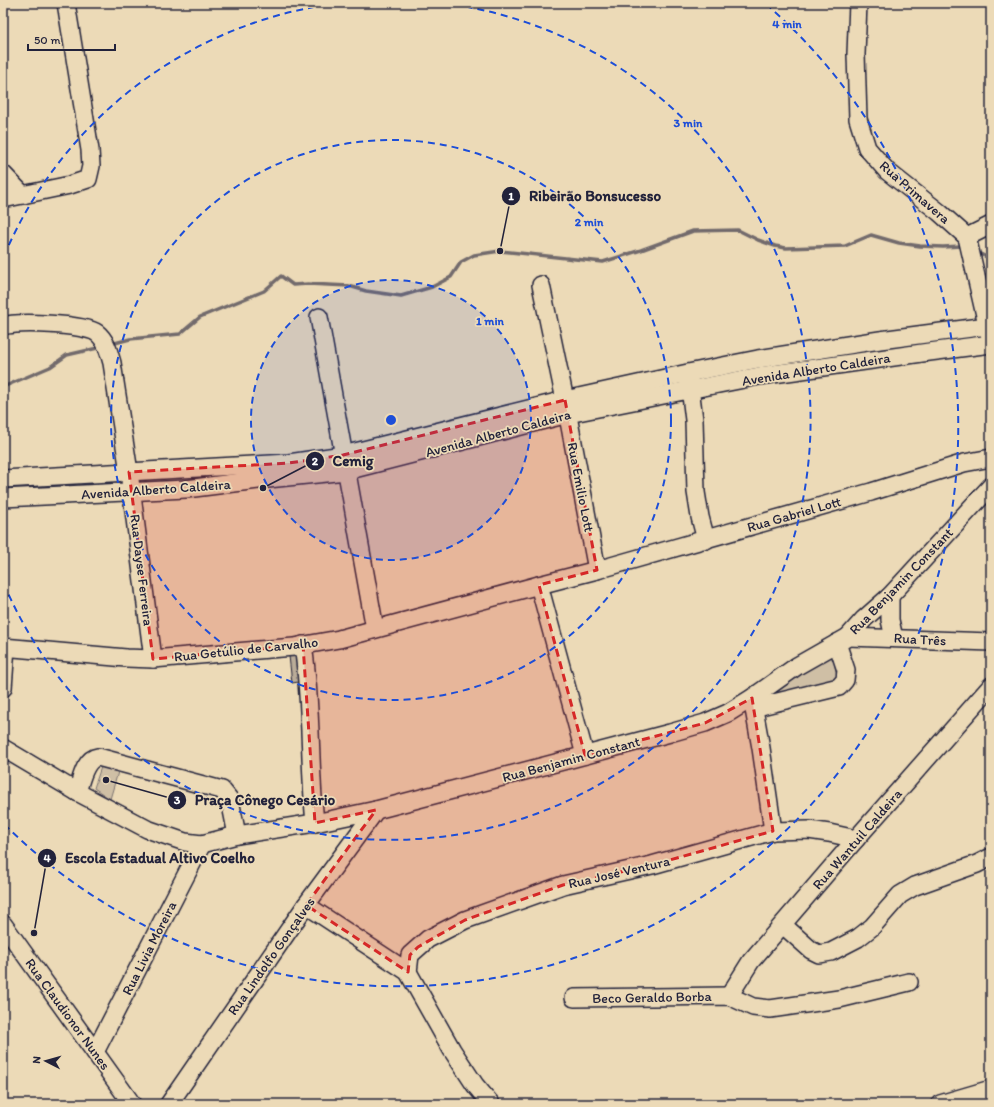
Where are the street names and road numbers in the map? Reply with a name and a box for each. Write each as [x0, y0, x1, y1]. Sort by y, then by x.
street label: Rua Primavera [876, 157, 954, 228]
street label: Avenida Alberto Caldeira [741, 349, 892, 390]
street label: Avenida Alberto Caldeira [424, 406, 573, 461]
street label: Rua Emilio Lott [563, 441, 598, 534]
street label: Avenida Alberto Caldeira [81, 476, 232, 503]
street label: Rua Gabriel Lott [745, 493, 843, 536]
street label: Rua Dayse Ferreira [126, 513, 157, 627]
street label: Rua Benjamin Constant [846, 524, 957, 638]
street label: Rua Três [893, 630, 947, 649]
street label: Rua Getúlio de Carvalho [173, 633, 319, 666]
street label: Rua Benjamin Constant [500, 733, 642, 786]
street label: Rua Wantuil Caldeira [809, 785, 906, 893]
street label: Rua José Ventura [567, 852, 672, 892]
street label: Rua Lindolfo Gonçalves [224, 894, 319, 1019]
street label: Rua Livia Moreira [118, 898, 181, 998]
street label: Rua Claudionor Nunes [22, 955, 114, 1073]
street label: Beco Geraldo Borba [592, 988, 713, 1007]

